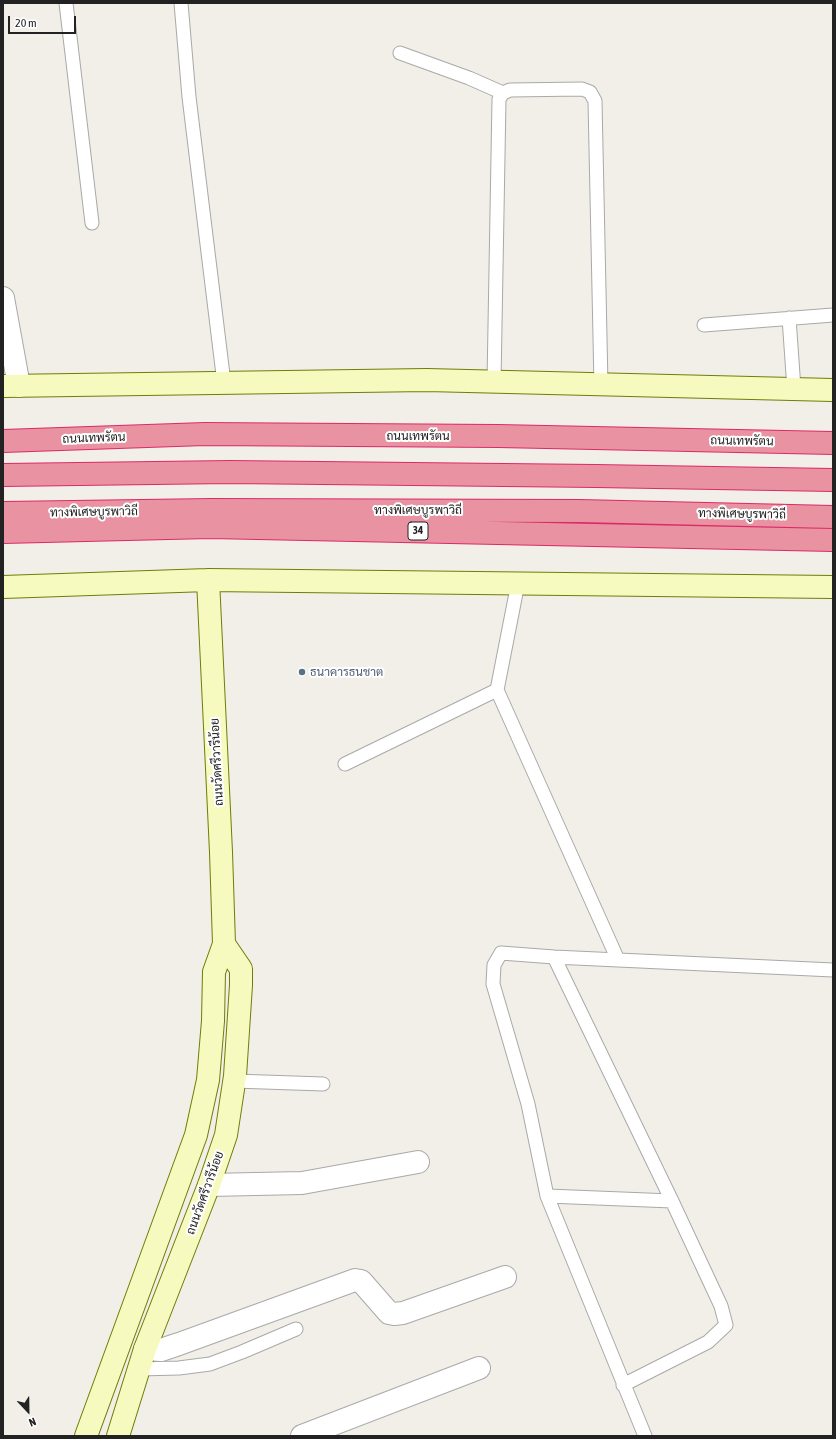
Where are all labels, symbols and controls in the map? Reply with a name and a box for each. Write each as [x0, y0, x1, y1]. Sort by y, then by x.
scale bar [10, 8, 78, 34]
text: 20 m [15, 16, 37, 30]
street label: ถนนเทพรัตน [386, 429, 450, 443]
street label: ถนนเทพรัตน [62, 430, 126, 446]
street label: ถนนเทพรัตน [710, 433, 774, 449]
street label: ทางพิเศษบูรพาวิถี [374, 503, 462, 517]
street label: ทางพิเศษบูรพาวิถี [50, 504, 138, 520]
street label: ทางพิเศษบูรพาวิถี [698, 506, 786, 522]
road number: 34 [408, 522, 428, 540]
place label: ธนาคารธนชาต [310, 665, 383, 679]
marker: ธนาคารธนชาต [297, 667, 307, 677]
street label: ถนนวัดศรีวารีน้อย [208, 718, 226, 806]
street label: ถนนวัดศรีวารีน้อย [183, 1149, 227, 1237]
north arrow [8, 1391, 48, 1431]
text: N [27, 1415, 38, 1429]

